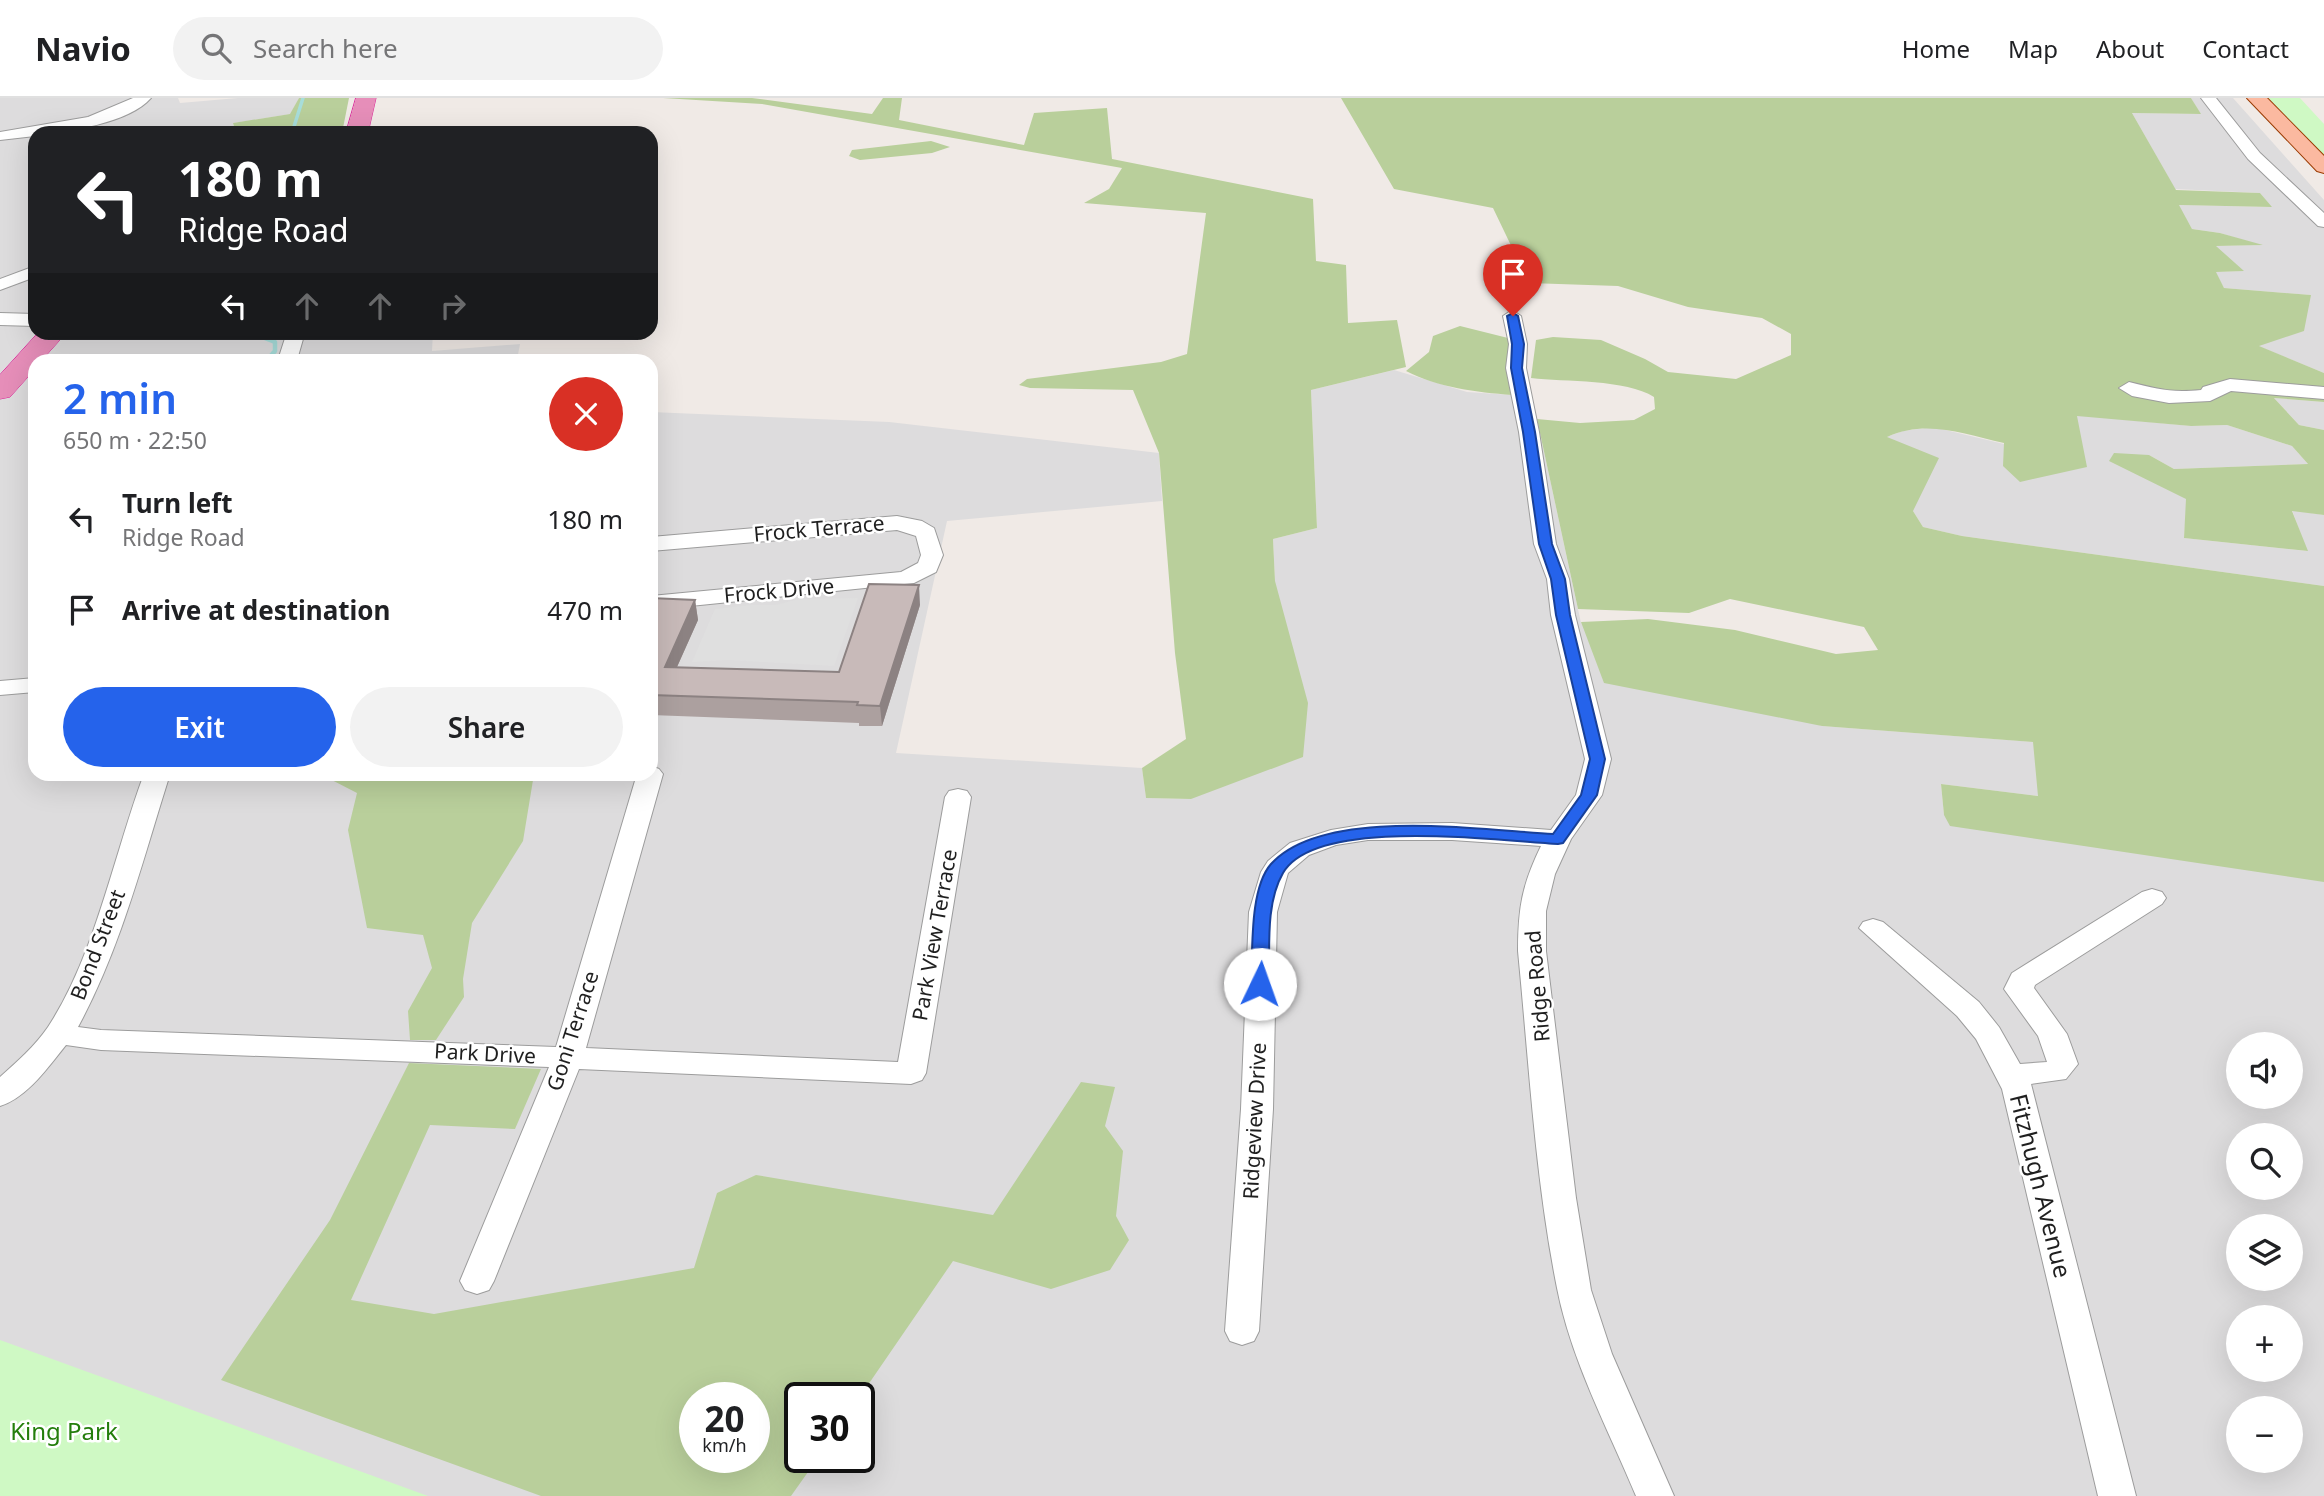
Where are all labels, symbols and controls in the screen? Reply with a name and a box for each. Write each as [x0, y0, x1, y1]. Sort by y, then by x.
search box [173, 17, 663, 80]
text: Navio [35, 26, 131, 71]
icon: search [197, 29, 235, 67]
text: Search here [253, 30, 398, 66]
text: Home [1902, 32, 1970, 65]
text: Map [2008, 32, 2058, 65]
text: About [2096, 32, 2164, 65]
text: Contact [2202, 32, 2289, 65]
text: 180 m [178, 145, 323, 211]
icon: left [63, 154, 154, 245]
text: Ridge Road [178, 208, 349, 251]
pin [1483, 244, 1543, 316]
icon: arrive [1494, 255, 1532, 293]
icon: left [215, 287, 253, 325]
icon: ahead [288, 287, 326, 325]
icon: ahead [361, 287, 399, 325]
icon: right [434, 287, 472, 325]
text: 2 min [63, 369, 177, 426]
button: close [549, 377, 623, 451]
text: 650 m · 22:50 [63, 424, 207, 456]
text: Turn left [122, 485, 233, 521]
icon: left [63, 500, 101, 538]
text: 180 m [547, 501, 623, 537]
street label: Frock Terrace [752, 508, 886, 548]
text: Ridge Road [122, 521, 245, 553]
street label: Frock Drive [723, 571, 835, 609]
icon: arrive [63, 591, 101, 629]
text: Arrive at destination [122, 592, 391, 628]
text: 470 m [547, 592, 623, 628]
button: Exit [63, 687, 336, 767]
button: Share [350, 687, 623, 767]
street label: Park View Terrace [905, 847, 963, 1023]
street label: Bond Street [63, 885, 131, 1004]
street label: Ridge Road [1518, 929, 1556, 1043]
position arrow [1223, 947, 1297, 1021]
street label: Goni Terrace [539, 967, 605, 1094]
map controls [2226, 1032, 2303, 1473]
button: sound [2226, 1032, 2303, 1109]
street label: Park Drive [434, 1036, 537, 1070]
street label: Ridgeview Drive [1236, 1042, 1272, 1200]
street label: Fitzhugh Avenue [2003, 1090, 2080, 1281]
button: search [2226, 1123, 2303, 1200]
button: layers [2226, 1214, 2303, 1291]
button: + [2226, 1305, 2303, 1382]
speed limit sign: 30 [784, 1382, 875, 1473]
text: 20 [704, 1395, 745, 1442]
button: − [2226, 1396, 2303, 1473]
park label: King Park [10, 1414, 118, 1447]
text: km/h [702, 1433, 747, 1457]

